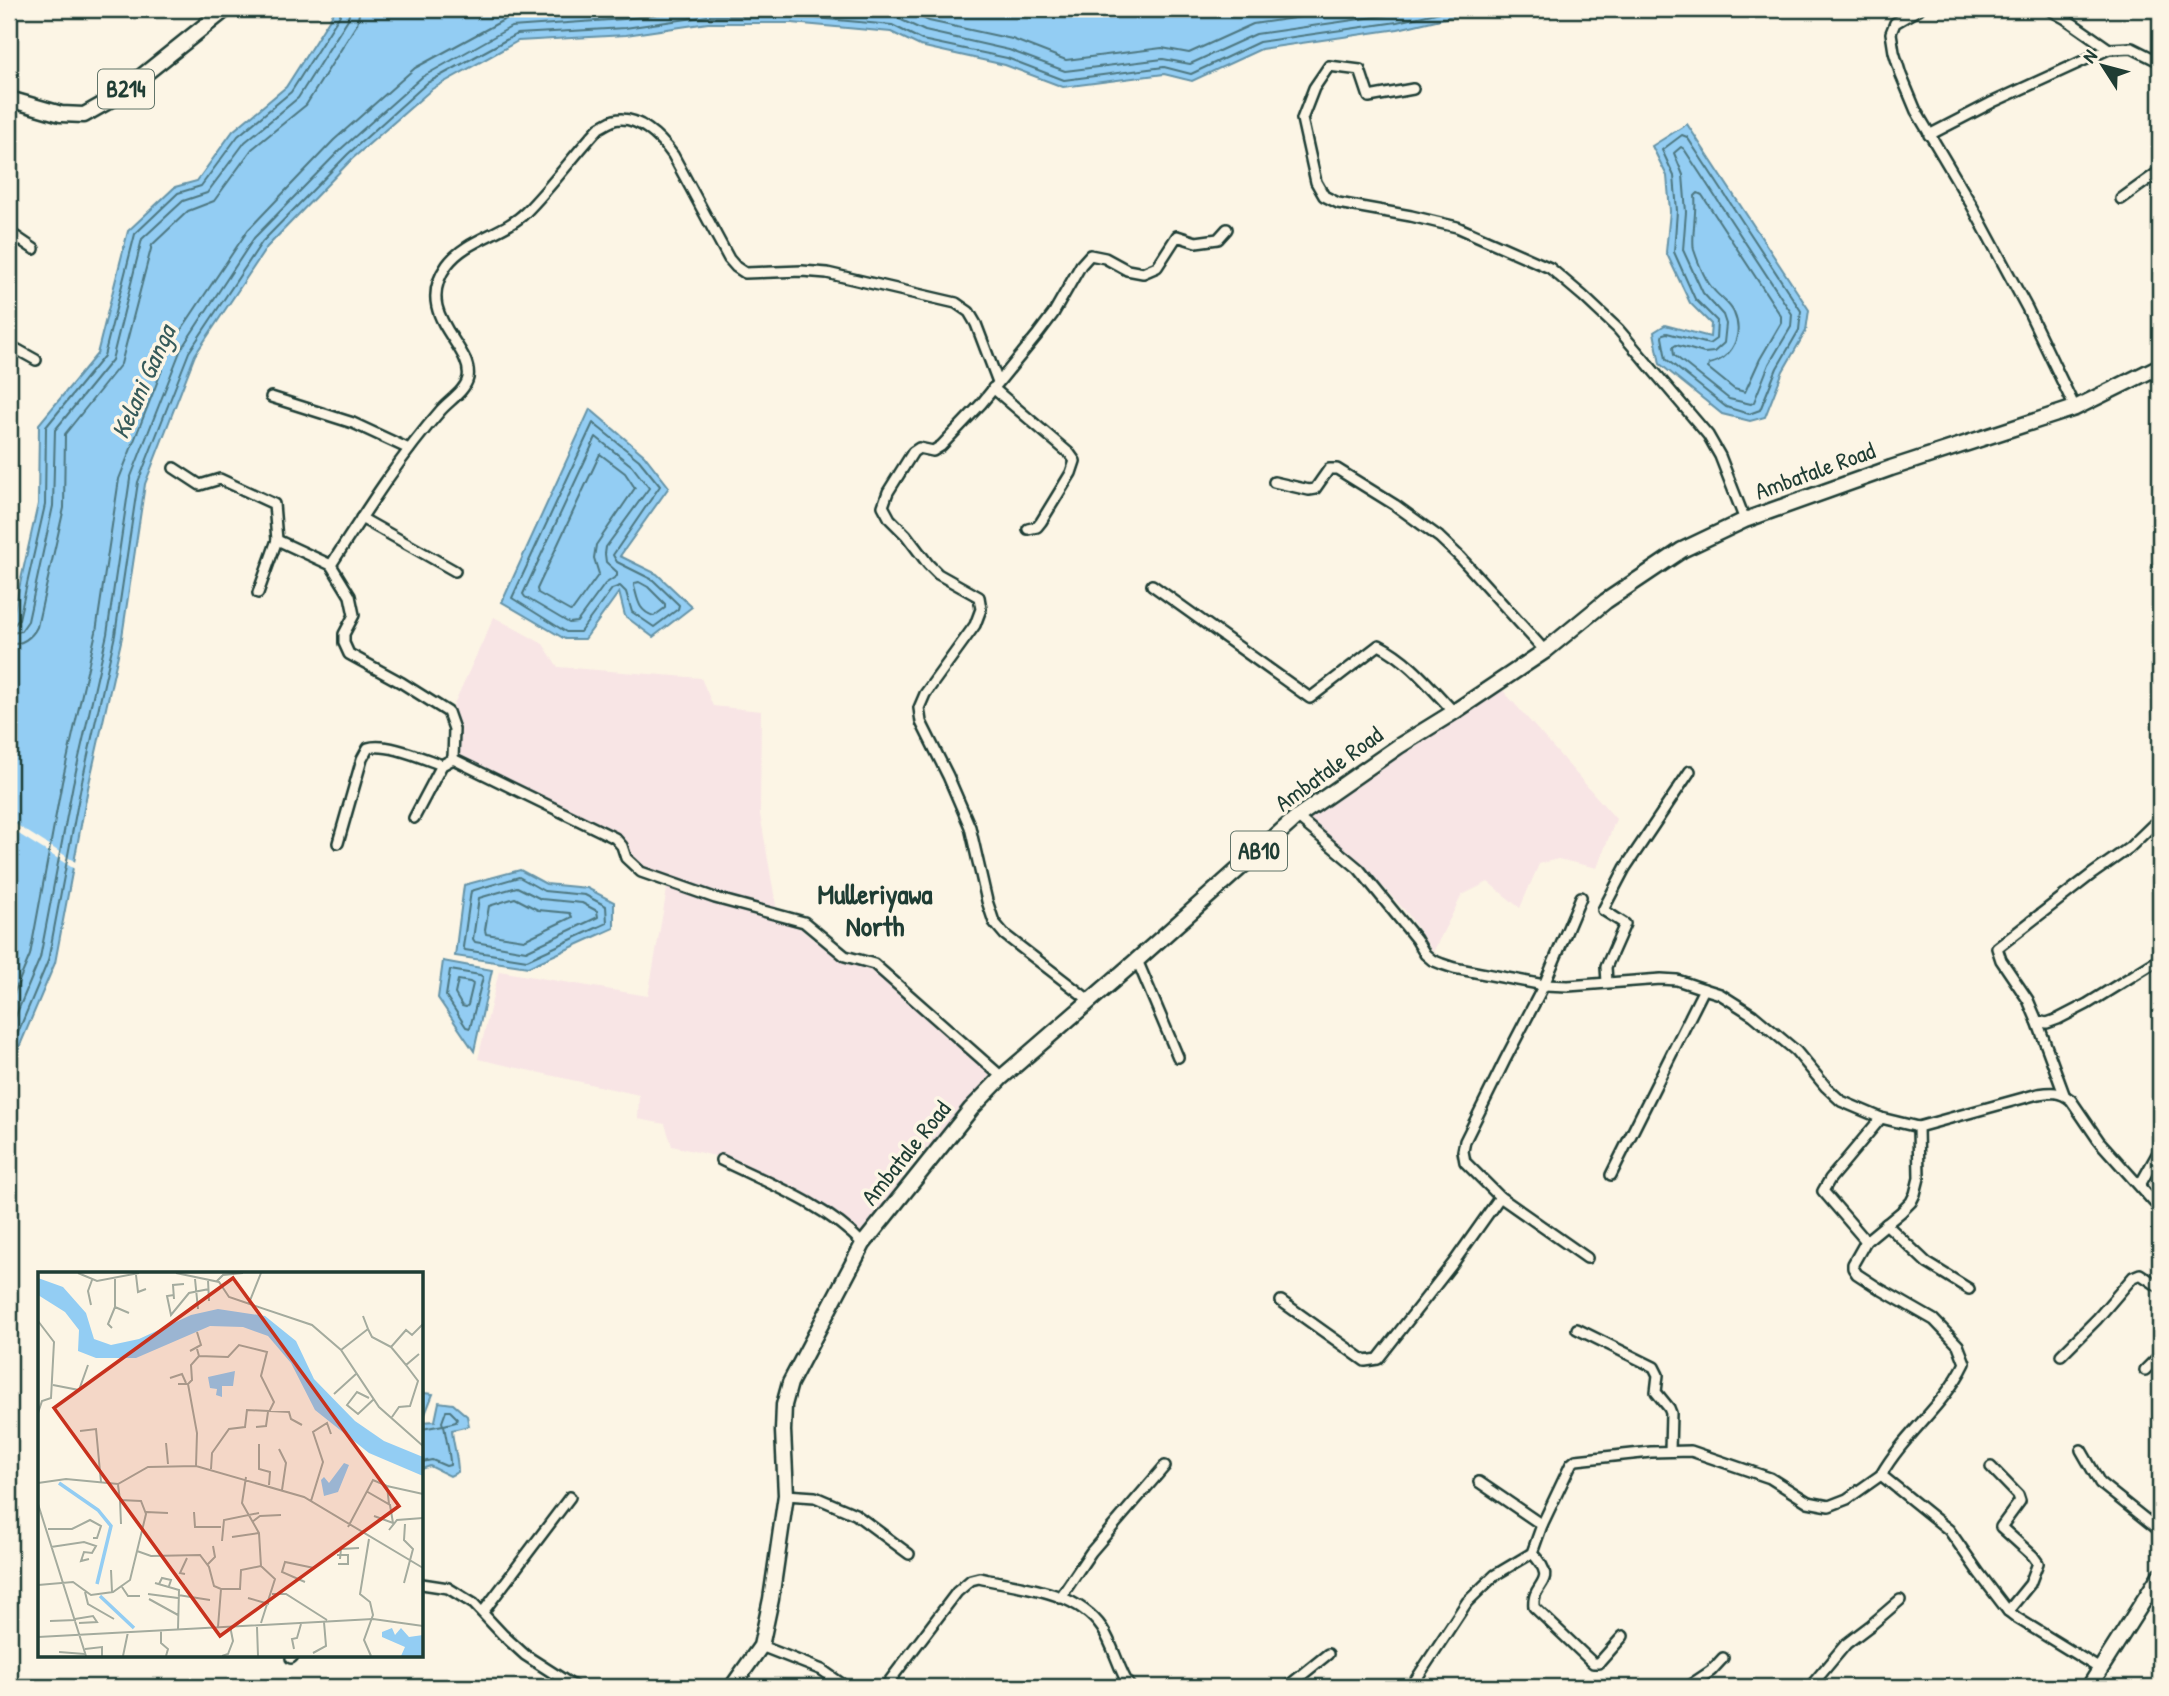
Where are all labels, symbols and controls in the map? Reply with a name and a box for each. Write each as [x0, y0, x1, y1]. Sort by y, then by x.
north arrow [2068, 32, 2138, 102]
text: N [2076, 44, 2103, 68]
road number: B214 [98, 69, 154, 108]
water label: Kelani Ganga [102, 317, 185, 444]
street label: Ambatale Road [1750, 434, 1879, 507]
street label: Ambatale Road [1268, 718, 1389, 818]
road number: AB10 [1231, 832, 1287, 870]
district label: Mulleriyawa North [818, 875, 932, 945]
street label: Ambatale Road [853, 1093, 957, 1211]
inset map [38, 1272, 424, 1658]

